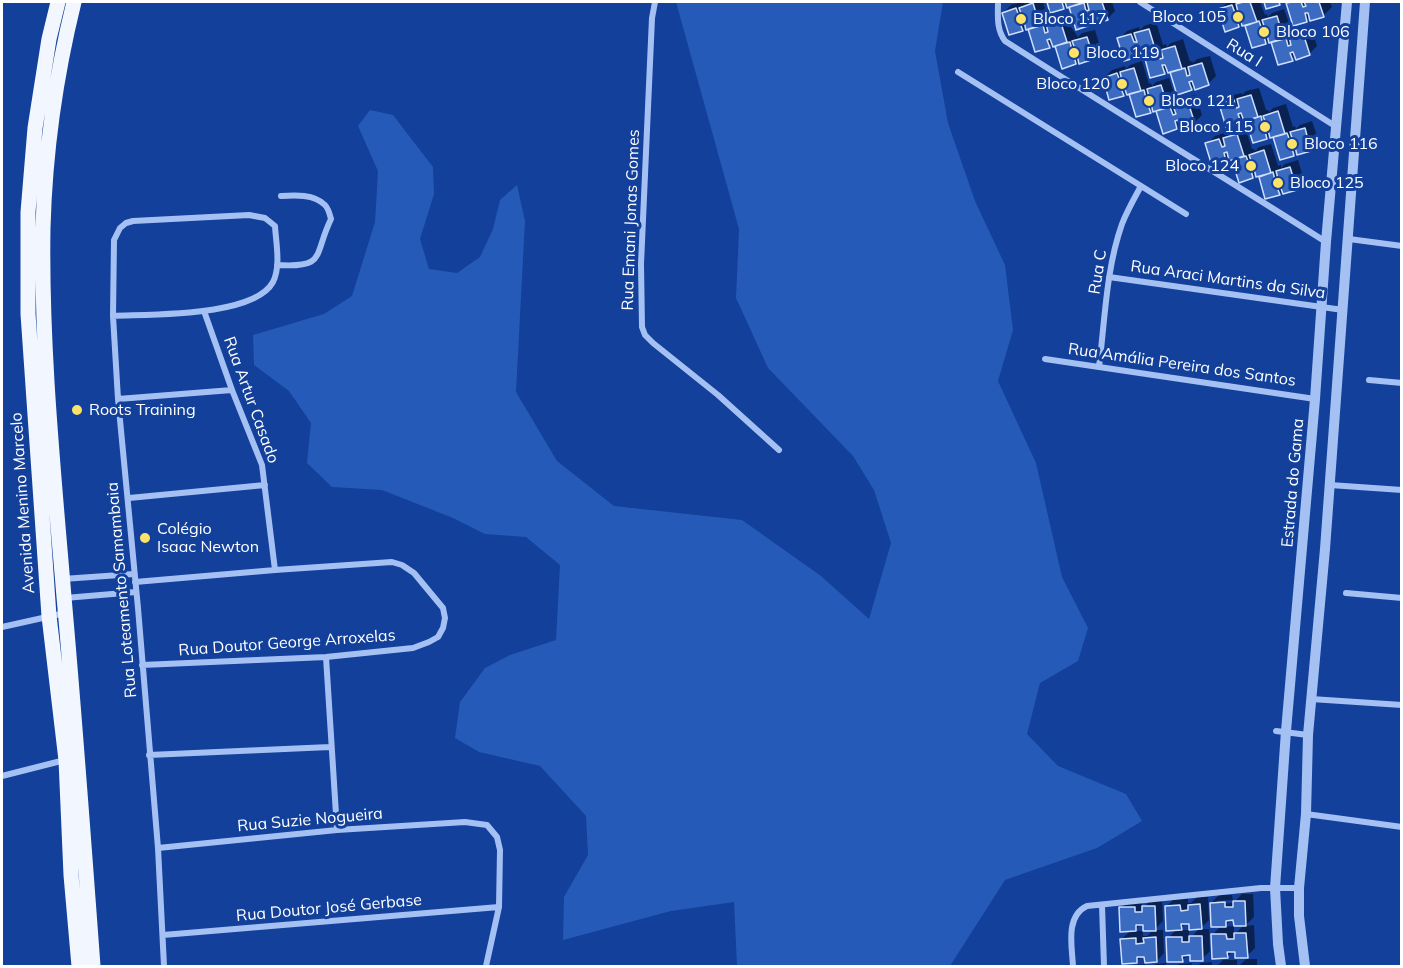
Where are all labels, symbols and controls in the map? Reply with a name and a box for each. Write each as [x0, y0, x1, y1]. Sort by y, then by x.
place label: Bloco 105 [1152, 7, 1226, 27]
place label: Bloco 117 [1033, 9, 1107, 29]
marker: Bloco 105 [1231, 10, 1245, 24]
marker: Bloco 117 [1014, 12, 1028, 26]
place label: Bloco 106 [1276, 22, 1350, 42]
marker: Bloco 106 [1257, 25, 1271, 39]
street label: Rua I [1223, 35, 1265, 71]
place label: Bloco 119 [1086, 43, 1160, 63]
marker: Bloco 119 [1067, 46, 1081, 60]
place label: Bloco 120 [1036, 74, 1110, 94]
marker: Bloco 120 [1115, 77, 1129, 91]
place label: Bloco 121 [1161, 91, 1235, 111]
marker: Bloco 121 [1142, 94, 1156, 108]
place label: Bloco 115 [1179, 117, 1253, 137]
marker: Bloco 115 [1258, 120, 1272, 134]
street label: Rua Emani Jonas Gomes [618, 129, 644, 311]
place label: Bloco 116 [1304, 134, 1378, 154]
marker: Bloco 116 [1285, 137, 1299, 151]
place label: Bloco 124 [1165, 156, 1239, 176]
marker: Bloco 124 [1244, 159, 1258, 173]
place label: Bloco 125 [1290, 173, 1364, 193]
marker: Bloco 125 [1271, 176, 1285, 190]
street label: Rua C [1085, 248, 1111, 296]
street label: Rua Araci Martins da Silva [1129, 257, 1327, 303]
street label: Rua Artur Casado [219, 334, 283, 466]
street label: Rua Amália Pereira dos Santos [1067, 340, 1297, 390]
place label: Roots Training [89, 400, 196, 420]
marker: Roots Training [70, 403, 84, 417]
street label: Avenida Menino Marcelo [7, 412, 39, 594]
street label: Estrada do Gama [1278, 418, 1308, 548]
street label: Rua Loteamento Samambaia [103, 481, 141, 699]
place label: Colégio Isaac Newton [157, 519, 259, 557]
marker: Colégio Isaac Newton [138, 531, 152, 545]
street label: Rua Doutor George Arroxelas [178, 626, 396, 660]
street label: Rua Suzie Nogueira [236, 804, 384, 836]
street label: Rua Doutor José Gerbase [235, 890, 423, 926]

